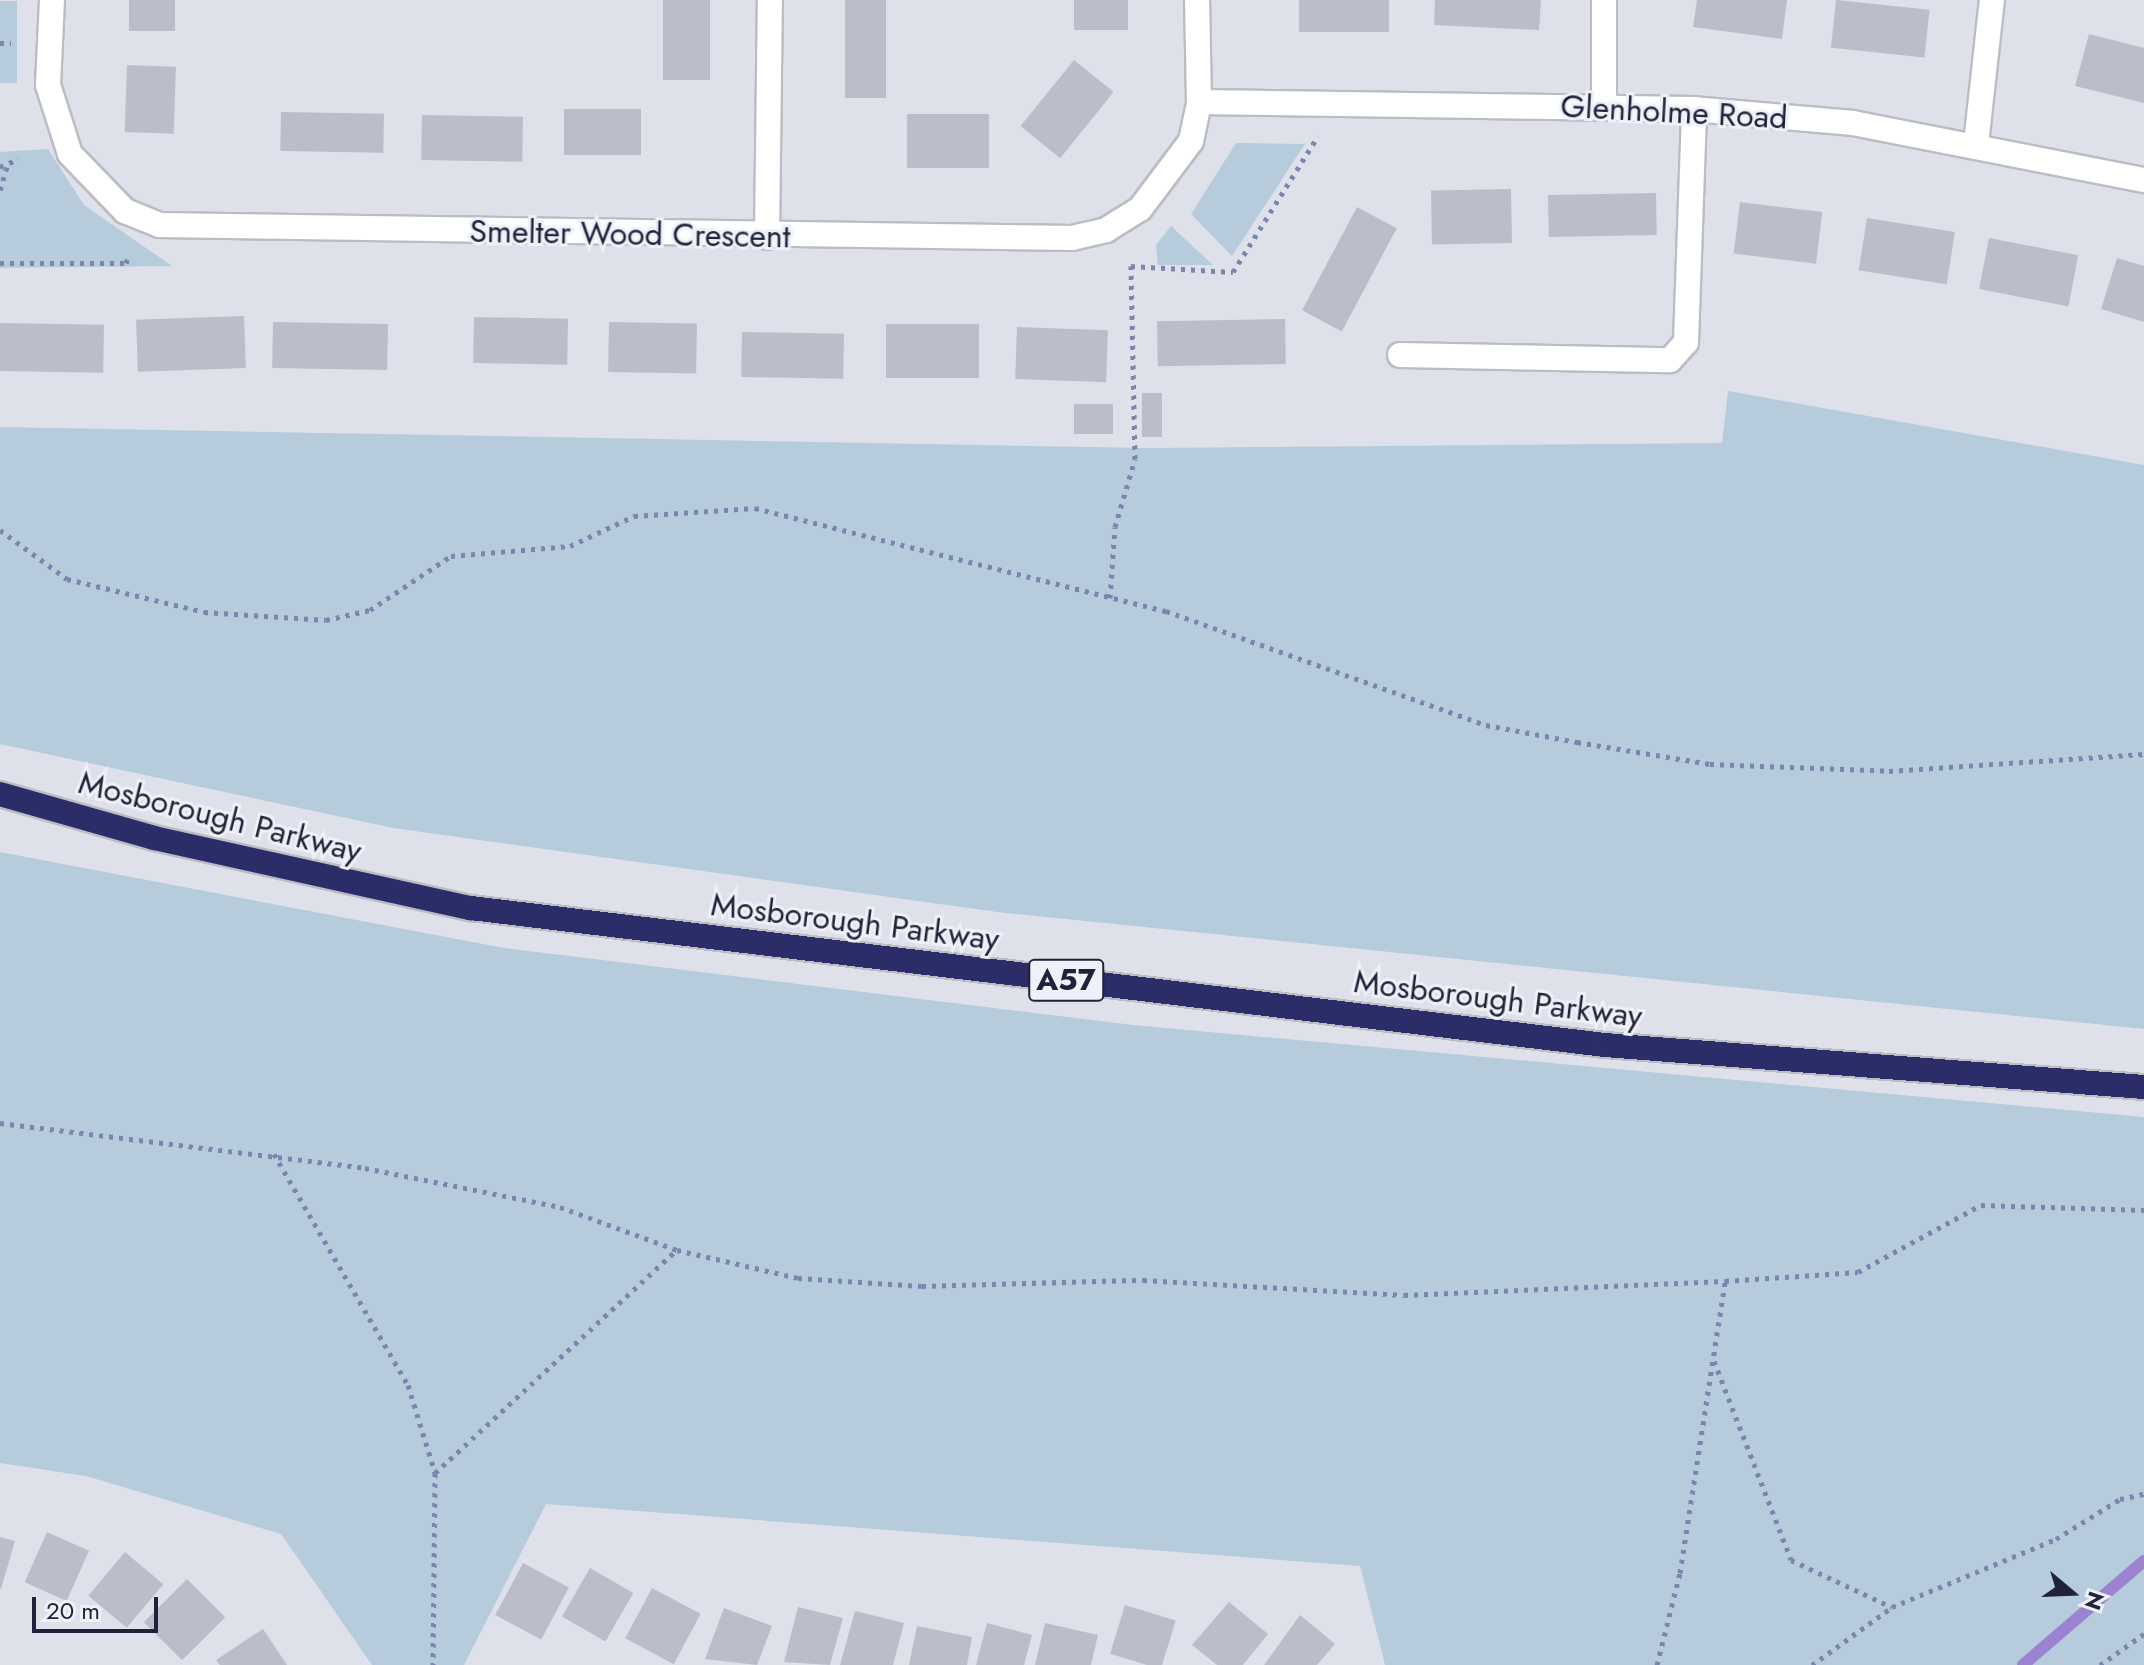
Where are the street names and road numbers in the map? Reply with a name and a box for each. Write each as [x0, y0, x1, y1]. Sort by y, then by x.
street label: Glenholme Road [1560, 87, 1788, 137]
street label: Smelter Wood Crescent [469, 212, 791, 256]
street label: Mosborough Parkway [75, 763, 365, 871]
street label: Mosborough Parkway [709, 885, 1001, 959]
road number: A57 [1028, 954, 1104, 1006]
street label: Mosborough Parkway [1352, 962, 1644, 1036]

